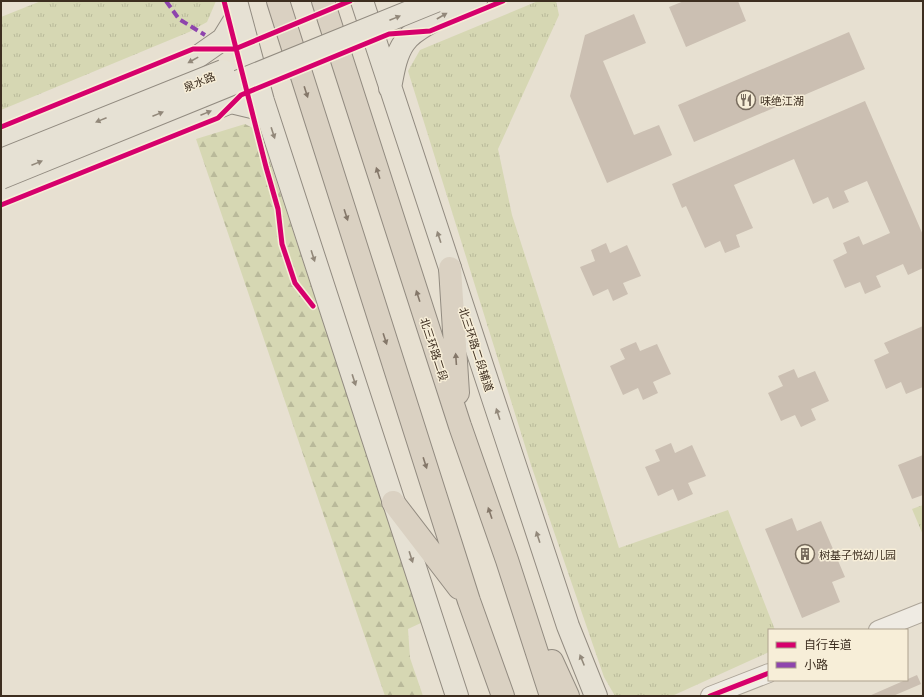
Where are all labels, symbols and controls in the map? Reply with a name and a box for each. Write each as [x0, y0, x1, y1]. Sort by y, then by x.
one-way arrow [436, 13, 448, 20]
one-way arrow [389, 14, 401, 20]
one-way arrow [187, 56, 199, 63]
street label: 泉水路 [181, 67, 217, 95]
one-way arrow [304, 86, 310, 98]
restaurant icon: 味绝江湖 [735, 89, 757, 111]
place label: 味绝江湖 [760, 92, 804, 108]
one-way arrow [200, 109, 212, 115]
one-way arrow [152, 111, 163, 117]
one-way arrow [96, 117, 107, 123]
one-way arrow [270, 127, 276, 139]
one-way arrow [32, 160, 43, 166]
one-way arrow [375, 166, 381, 178]
one-way arrow [343, 210, 349, 222]
one-way arrow [436, 231, 442, 243]
one-way arrow [311, 251, 317, 263]
one-way arrow [415, 290, 421, 302]
street label: 北三环路二段辅道 [456, 305, 498, 393]
street label: 北三环路二段 [417, 315, 453, 383]
one-way arrow [382, 334, 388, 346]
one-way arrow [452, 353, 459, 365]
one-way arrow [351, 374, 357, 386]
one-way arrow [495, 407, 501, 419]
one-way arrow [422, 457, 428, 469]
one-way arrow [487, 506, 493, 518]
one-way arrow [535, 531, 541, 543]
building icon: 树基子悦幼儿园 [794, 543, 816, 565]
place label: 树基子悦幼儿园 [819, 546, 896, 562]
one-way arrow [408, 551, 414, 563]
legend [768, 629, 908, 681]
text: 自行车道 [804, 635, 852, 653]
one-way arrow [578, 653, 584, 665]
text: 小路 [804, 655, 828, 673]

